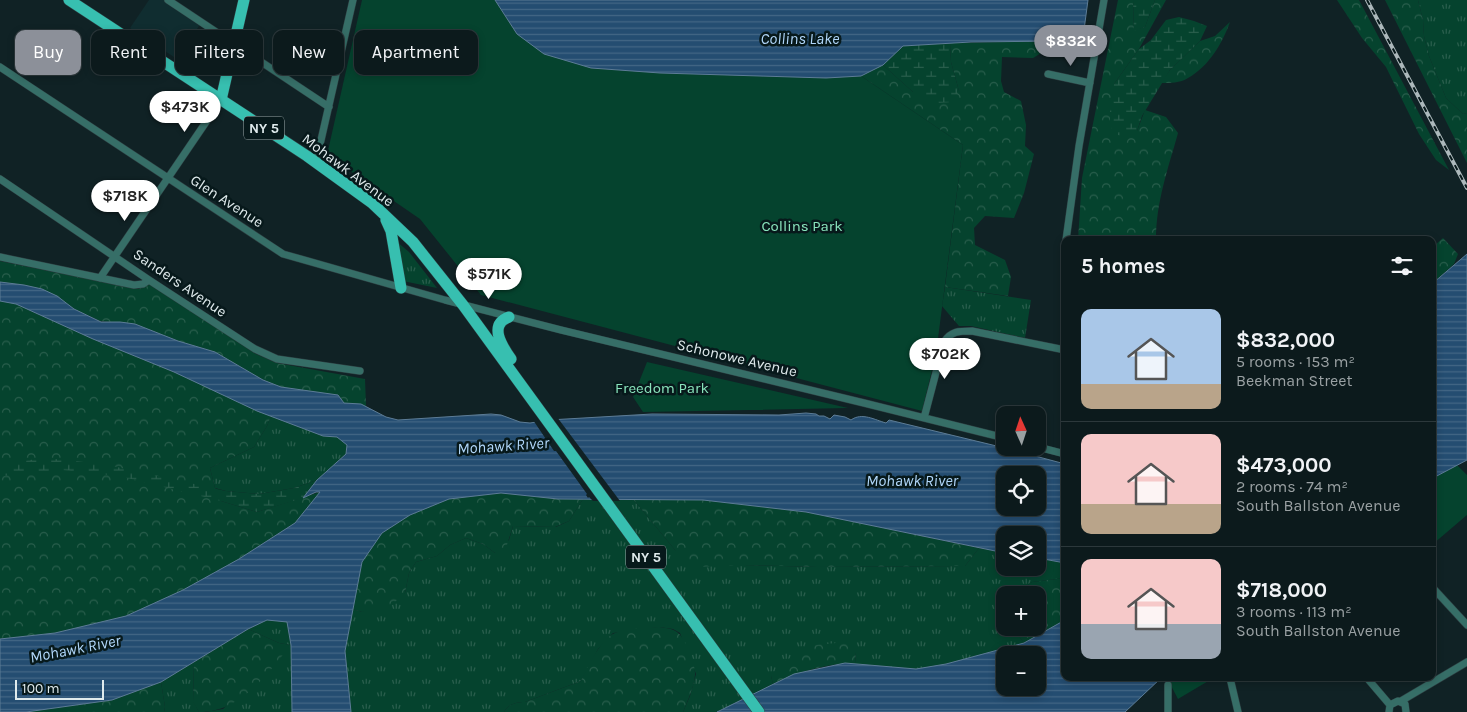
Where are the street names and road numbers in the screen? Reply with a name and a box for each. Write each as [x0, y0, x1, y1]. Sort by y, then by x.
road number: NY 5 [244, 116, 284, 140]
street label: Mohawk Avenue [298, 130, 398, 210]
street label: Glen Avenue [187, 171, 267, 231]
street label: Sanders Avenue [130, 245, 230, 321]
street label: Schonowe Avenue [675, 335, 799, 381]
road number: NY 5 [626, 546, 666, 568]

